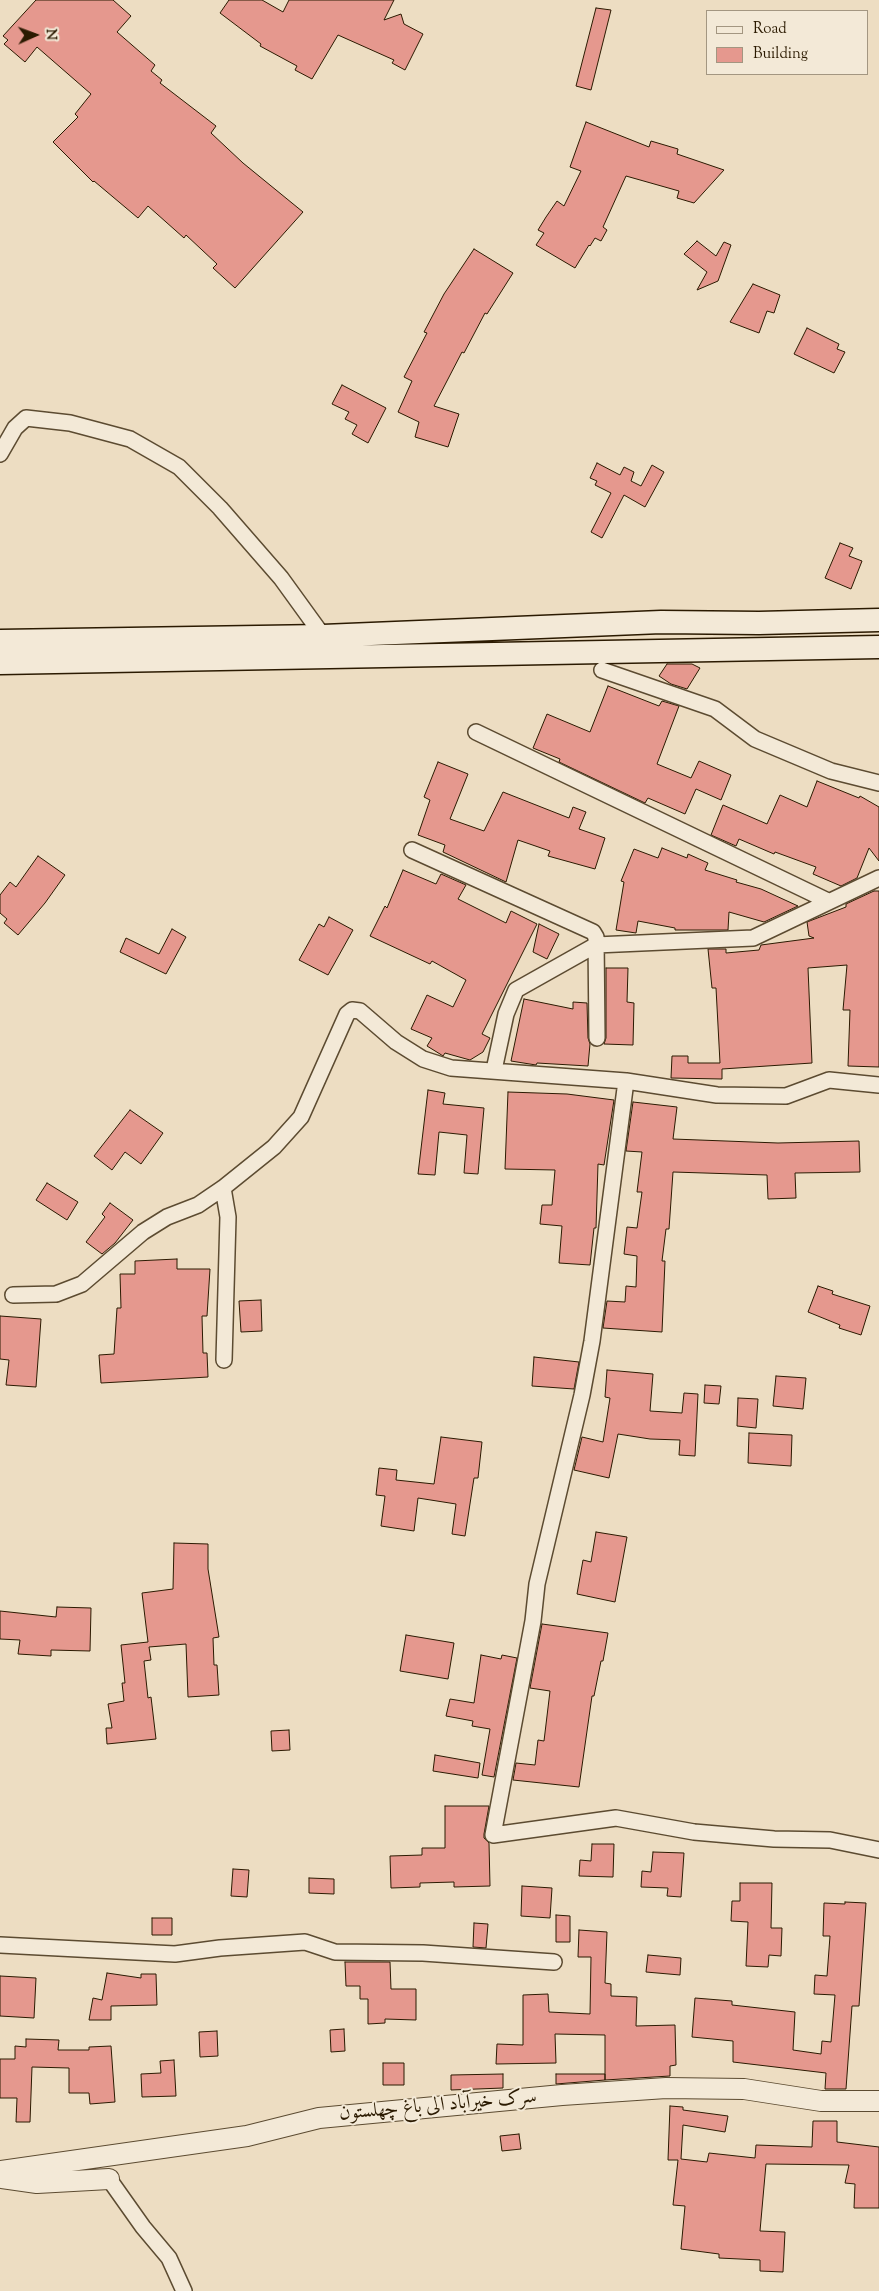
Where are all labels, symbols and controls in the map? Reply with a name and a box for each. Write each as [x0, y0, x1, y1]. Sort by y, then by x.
north arrow [10, 10, 60, 60]
legend [706, 10, 869, 75]
text: Road [753, 19, 787, 40]
text: N [40, 29, 60, 40]
text: Building [753, 44, 808, 65]
street label: سرک خیرآباد الی باغ چهلستون [338, 2086, 538, 2128]

